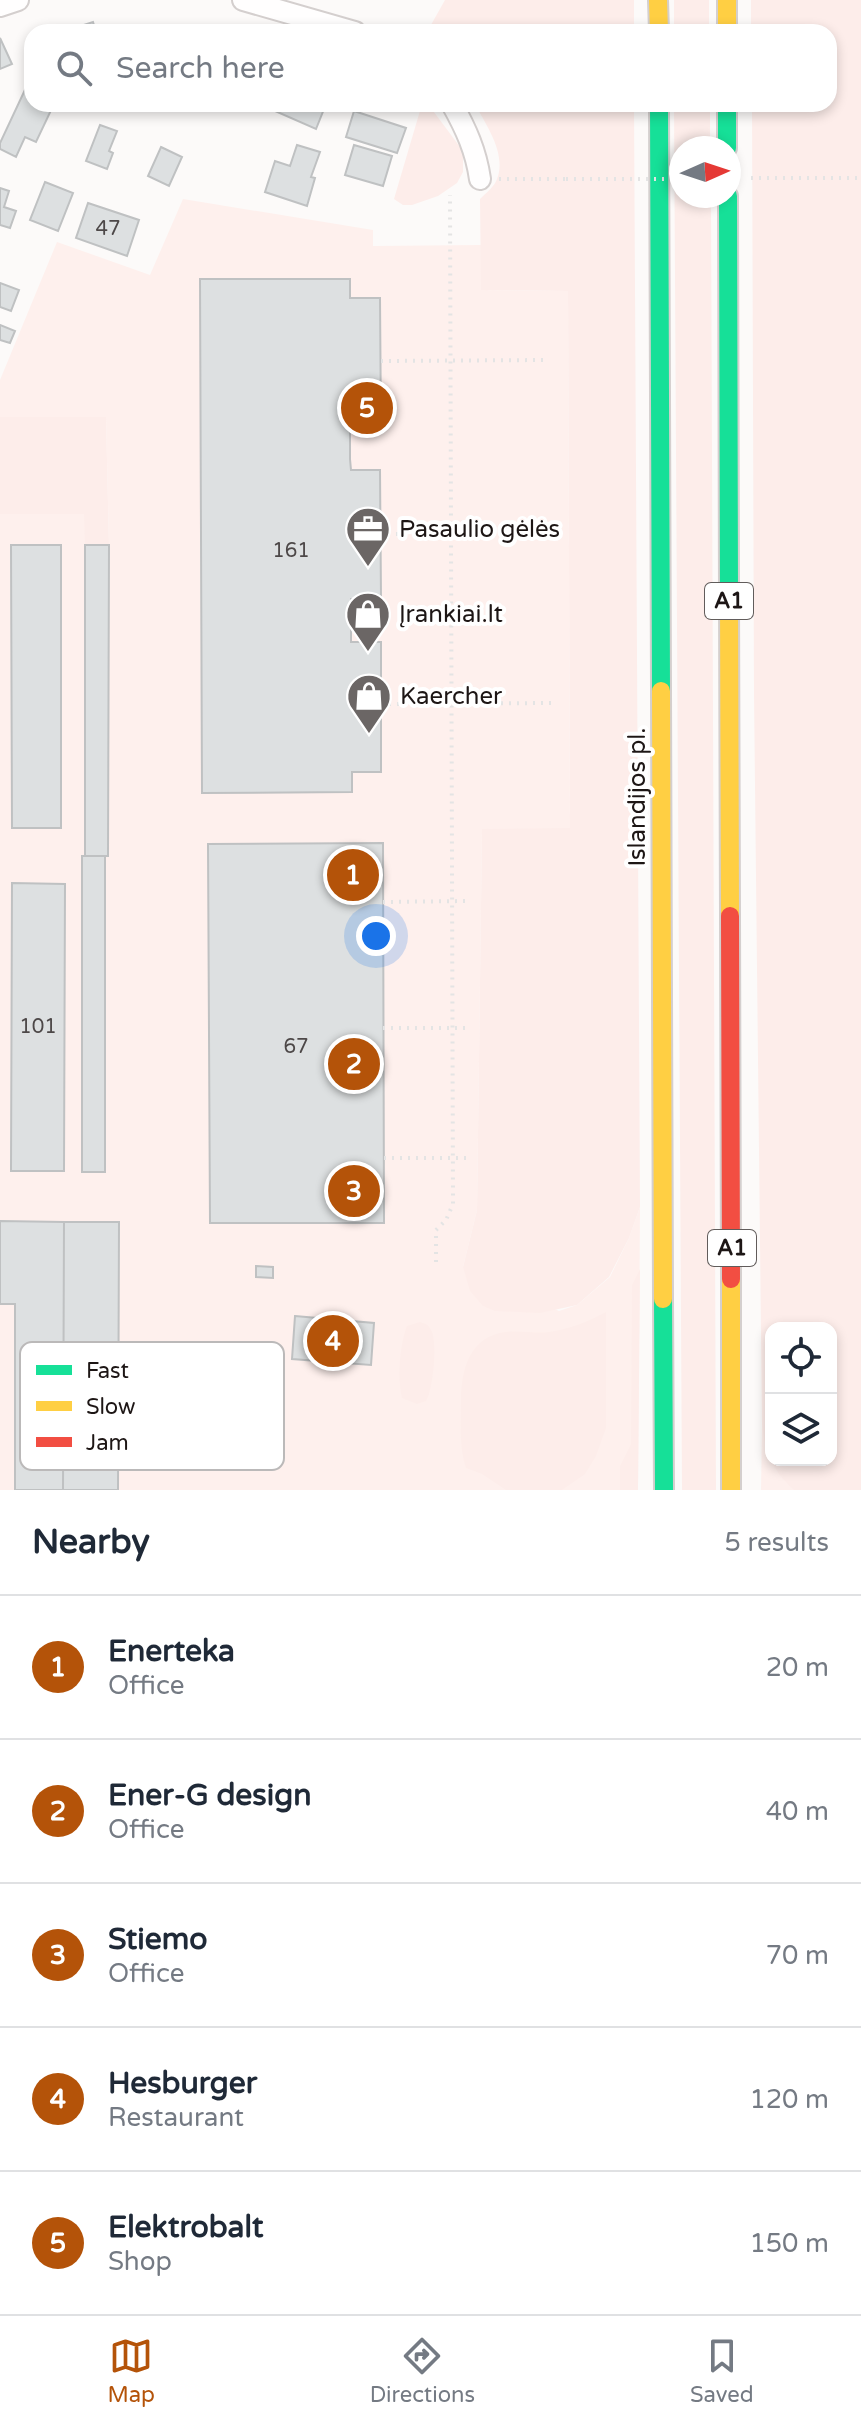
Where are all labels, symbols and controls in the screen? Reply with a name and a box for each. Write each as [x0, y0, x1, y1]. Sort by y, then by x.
search box [24, 24, 837, 112]
icon: search [52, 46, 96, 90]
text: Search here [116, 50, 285, 87]
north arrow [669, 136, 741, 208]
house number: 47 [95, 217, 121, 241]
pin: 5 [341, 378, 393, 438]
office icon: Pasaulio gėlės [344, 505, 392, 568]
place label: Pasaulio gėlės [399, 515, 560, 544]
house number: 161 [272, 539, 310, 563]
road number: A1 [705, 583, 753, 619]
shop icon: Įrankiai.lt [344, 590, 392, 653]
place label: Įrankiai.lt [399, 600, 503, 629]
shop icon: Kaercher [345, 672, 393, 735]
place label: Kaercher [400, 682, 503, 711]
street label: Islandijos pl. [623, 727, 652, 867]
pin: 1 [327, 845, 379, 905]
your location [356, 916, 396, 956]
house number: 101 [19, 1015, 57, 1039]
pin: 2 [328, 1034, 380, 1094]
house number: 67 [283, 1035, 309, 1059]
pin: 3 [328, 1161, 380, 1221]
road number: A1 [708, 1230, 756, 1266]
pin: 4 [307, 1311, 359, 1371]
map controls [765, 1322, 837, 1466]
button: locate [765, 1322, 837, 1394]
legend [20, 1342, 284, 1470]
text: Fast [86, 1358, 129, 1384]
text: Slow [86, 1394, 136, 1420]
button: layers [765, 1394, 837, 1466]
text: Jam [86, 1430, 129, 1456]
text: Nearby [32, 1522, 150, 1563]
text: 5 results [724, 1527, 829, 1558]
text: Enerteka [108, 1633, 235, 1670]
text: 1 [50, 1652, 66, 1683]
text: 20 m [766, 1652, 829, 1683]
text: Office [108, 1670, 184, 1701]
text: Ener-G design [108, 1777, 311, 1814]
text: 2 [50, 1796, 66, 1827]
text: 40 m [766, 1796, 829, 1827]
text: Office [108, 1814, 184, 1845]
text: Stiemo [108, 1921, 208, 1958]
text: 3 [50, 1940, 66, 1971]
text: 70 m [766, 1940, 829, 1971]
text: Office [108, 1958, 184, 1989]
text: Hesburger [108, 2065, 257, 2102]
text: 4 [50, 2084, 66, 2115]
text: 120 m [749, 2084, 829, 2115]
text: Restaurant [108, 2102, 244, 2133]
text: Elektrobalt [108, 2209, 263, 2246]
text: 5 [50, 2228, 66, 2259]
text: 150 m [749, 2228, 829, 2259]
text: Shop [108, 2246, 172, 2277]
tab: Map [107, 2334, 155, 2408]
tab: Directions [370, 2334, 475, 2408]
tab: Saved [690, 2334, 754, 2408]

